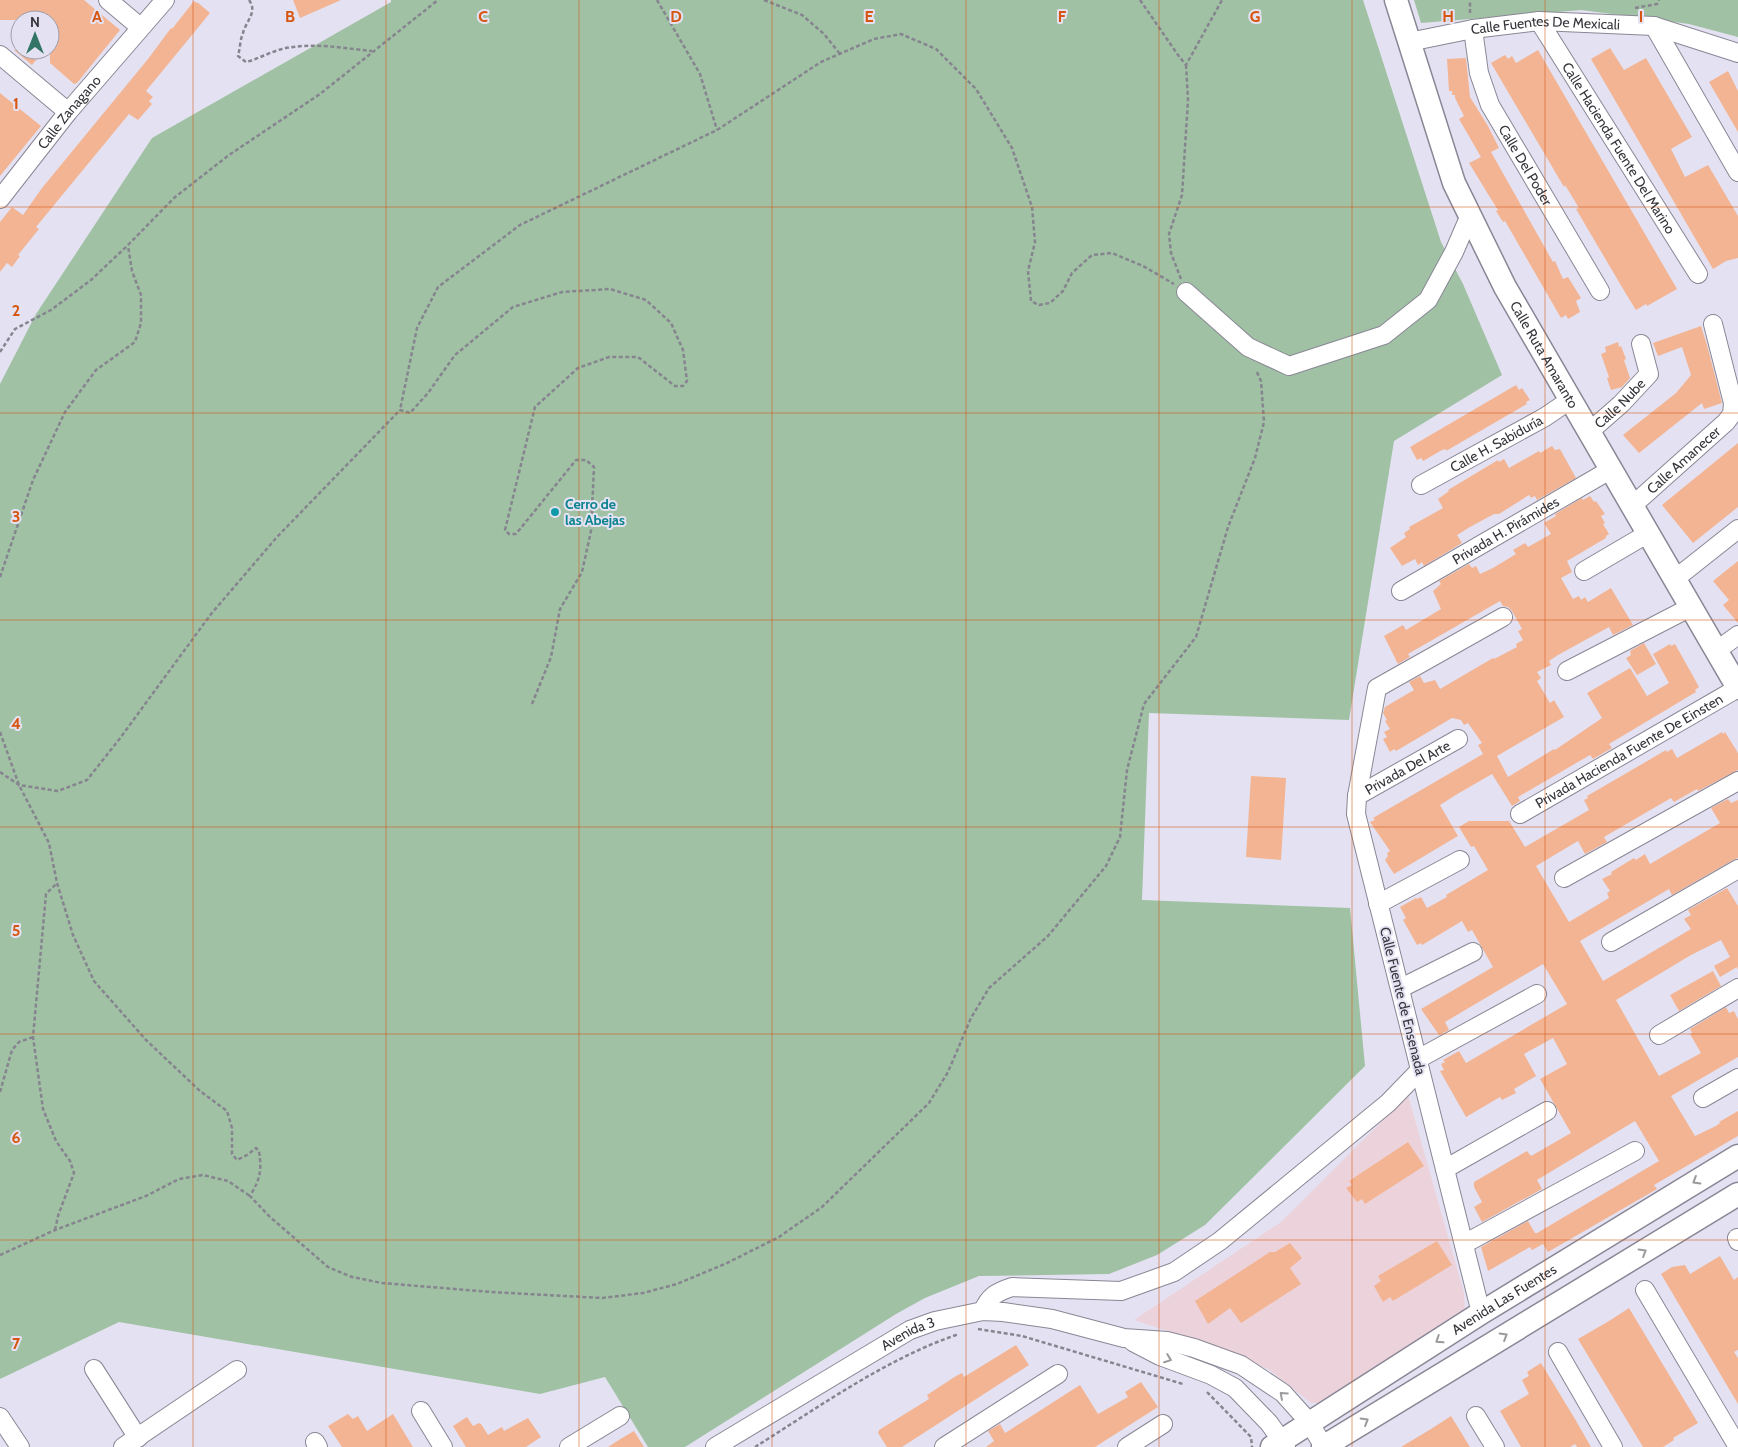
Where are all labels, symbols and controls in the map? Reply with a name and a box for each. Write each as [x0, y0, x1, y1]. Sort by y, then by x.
text: A [92, 7, 102, 26]
text: B [285, 7, 295, 26]
text: C [478, 7, 488, 26]
text: D [670, 7, 682, 26]
text: E [864, 7, 874, 26]
text: F [1058, 7, 1067, 26]
text: G [1250, 7, 1260, 26]
text: H [1442, 7, 1454, 26]
text: I [1639, 7, 1643, 26]
north arrow [10, 10, 60, 60]
street label: Calle Fuentes De Mexicali [1470, 12, 1620, 38]
text: N [30, 13, 40, 31]
street label: Calle Hacienda Fuente Del Marino [1558, 59, 1680, 237]
street label: Calle Zanagano [33, 71, 105, 153]
text: 1 [13, 94, 19, 113]
street label: Calle Del Poder [1495, 121, 1557, 209]
street label: Calle Ruta Amaranto [1506, 298, 1583, 412]
text: 2 [12, 301, 20, 320]
street label: Calle Nube [1591, 375, 1649, 432]
street label: Calle H. Sabiduría [1447, 411, 1546, 476]
street label: Calle Amanecer [1643, 422, 1724, 498]
street label: Privada H. Pirámides [1449, 492, 1563, 568]
place label: Cerro de las Abejas [565, 495, 625, 529]
marker: Cerro de las Abejas [549, 506, 561, 518]
text: 3 [12, 507, 20, 526]
street label: Privada Hacienda Fuente De Einsten [1532, 690, 1726, 812]
text: 4 [11, 714, 21, 733]
street label: Privada Del Arte [1362, 736, 1453, 799]
text: 5 [12, 921, 20, 940]
street label: Calle Fuente de Ensenada [1376, 925, 1430, 1077]
text: 6 [12, 1128, 21, 1147]
one-way arrow [1693, 1175, 1702, 1185]
one-way arrow [1637, 1248, 1646, 1258]
street label: Avenida Las Fuentes [1448, 1260, 1560, 1339]
street label: Avenida 3 [878, 1313, 937, 1354]
one-way arrow [1435, 1333, 1444, 1343]
one-way arrow [1499, 1333, 1508, 1343]
text: 7 [12, 1334, 21, 1353]
one-way arrow [1163, 1352, 1172, 1363]
one-way arrow [1280, 1392, 1289, 1401]
one-way arrow [1360, 1418, 1369, 1428]

